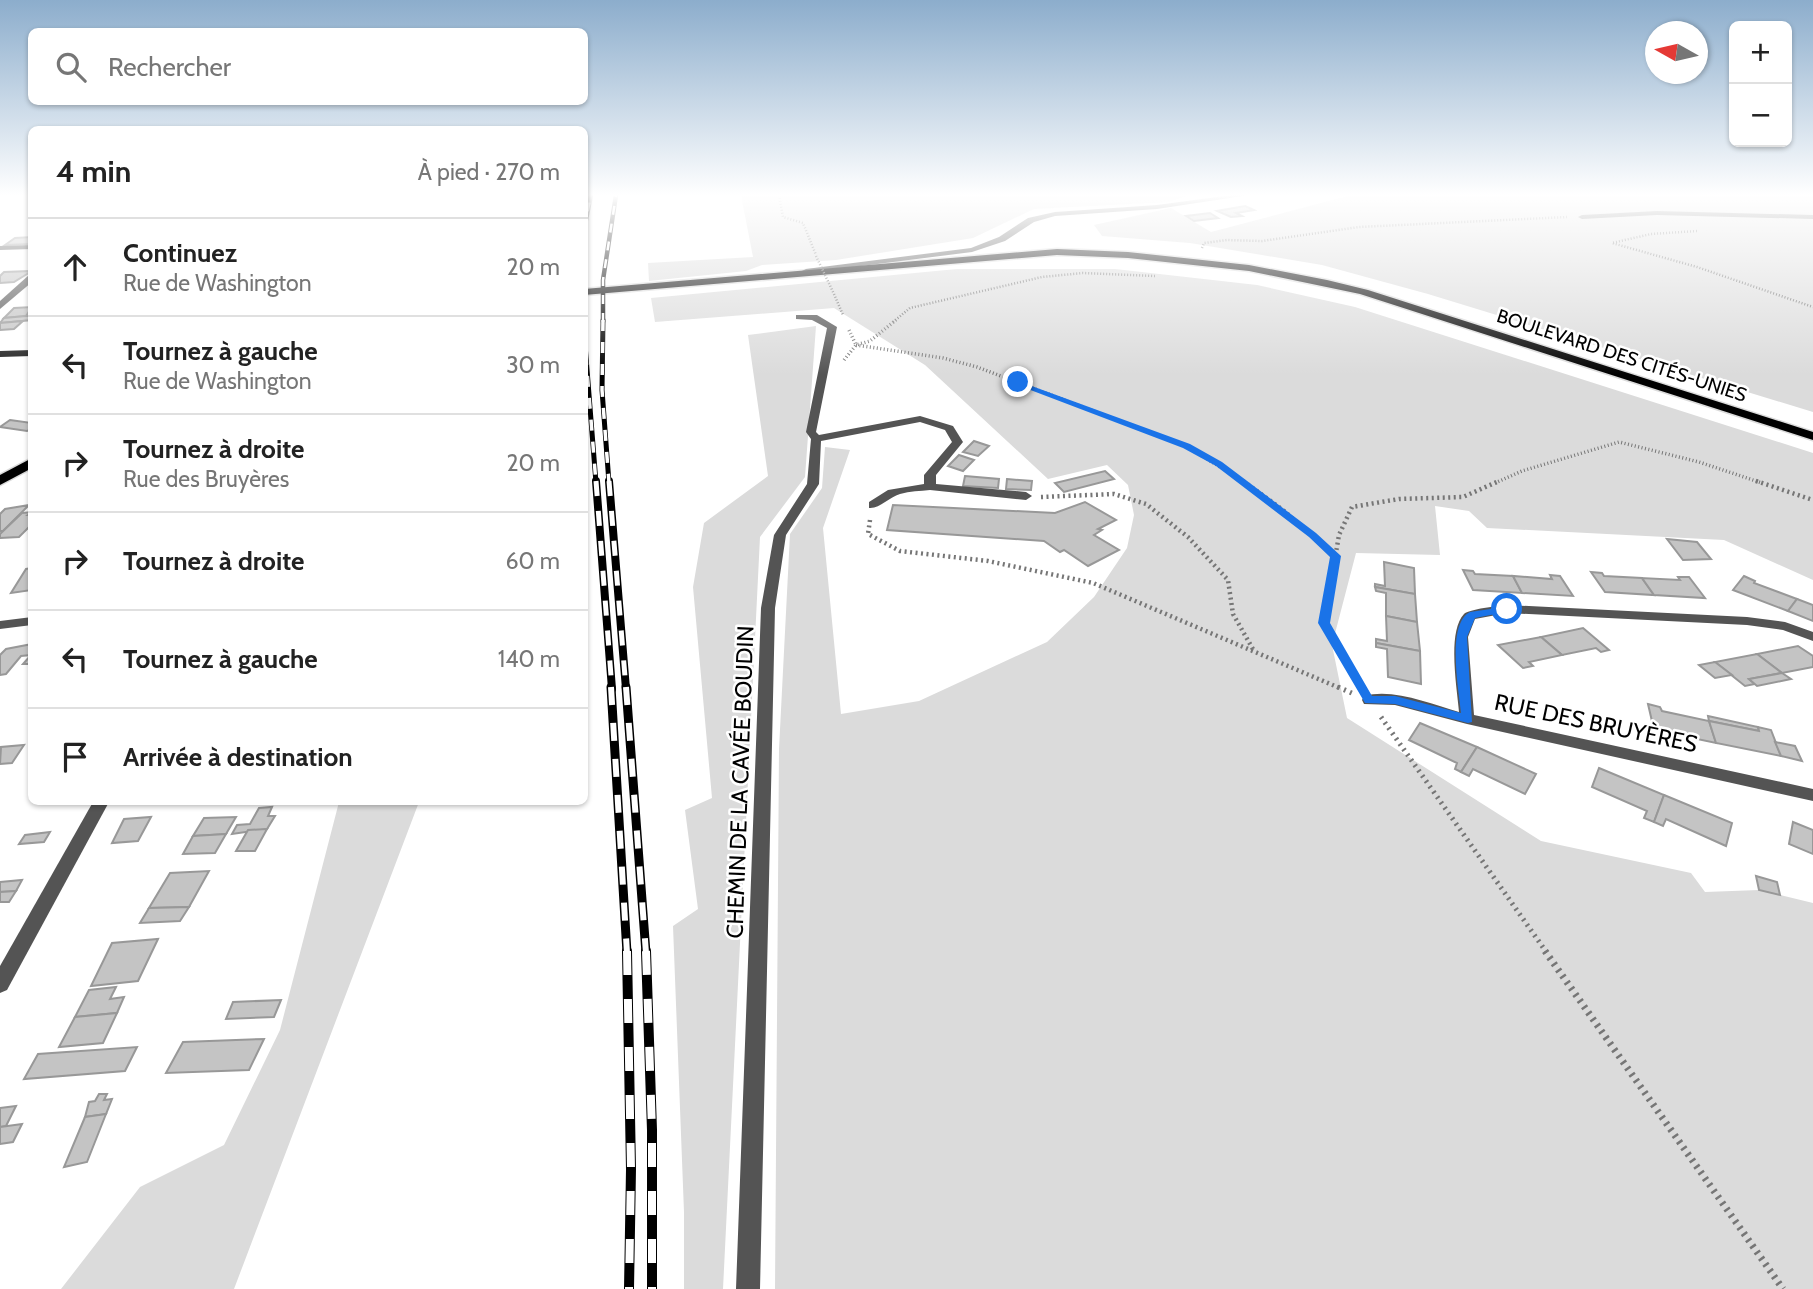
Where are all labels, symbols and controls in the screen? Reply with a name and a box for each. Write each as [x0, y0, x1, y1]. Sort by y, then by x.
north arrow [1645, 21, 1708, 84]
map controls [1729, 21, 1792, 147]
button: + [1729, 21, 1792, 84]
search box [28, 28, 588, 105]
icon: search [52, 48, 90, 86]
text: Rechercher [108, 51, 231, 83]
button: − [1729, 84, 1792, 147]
text: 4 min [56, 153, 131, 190]
text: À pied · 270 m [418, 158, 560, 186]
text: Continuez [123, 237, 237, 269]
icon: ahead [56, 248, 94, 286]
text: 20 m [507, 253, 560, 281]
text: Rue de Washington [123, 269, 312, 297]
street label: BOULEVARD DES CITÉS-UNIES [1494, 303, 1750, 407]
text: Tournez à gauche [123, 335, 318, 367]
icon: left [56, 346, 94, 384]
text: 30 m [506, 351, 560, 379]
route end [1002, 366, 1033, 397]
text: Rue de Washington [123, 367, 312, 395]
text: Tournez à droite [123, 433, 305, 465]
icon: right [56, 444, 94, 482]
text: 20 m [507, 449, 560, 477]
text: Rue des Bruyères [123, 465, 289, 493]
icon: right [56, 542, 94, 580]
text: Tournez à droite [123, 545, 305, 577]
text: 60 m [506, 547, 560, 575]
route start [1491, 593, 1522, 624]
street label: CHEMIN DE LA CAVÉE BOUDIN [720, 625, 759, 939]
icon: left [56, 640, 94, 678]
text: Tournez à gauche [123, 643, 318, 675]
text: 140 m [498, 645, 560, 673]
street label: RUE DES BRUYÈRES [1492, 687, 1700, 758]
icon: arrive [56, 738, 94, 776]
text: Arrivée à destination [123, 741, 353, 773]

